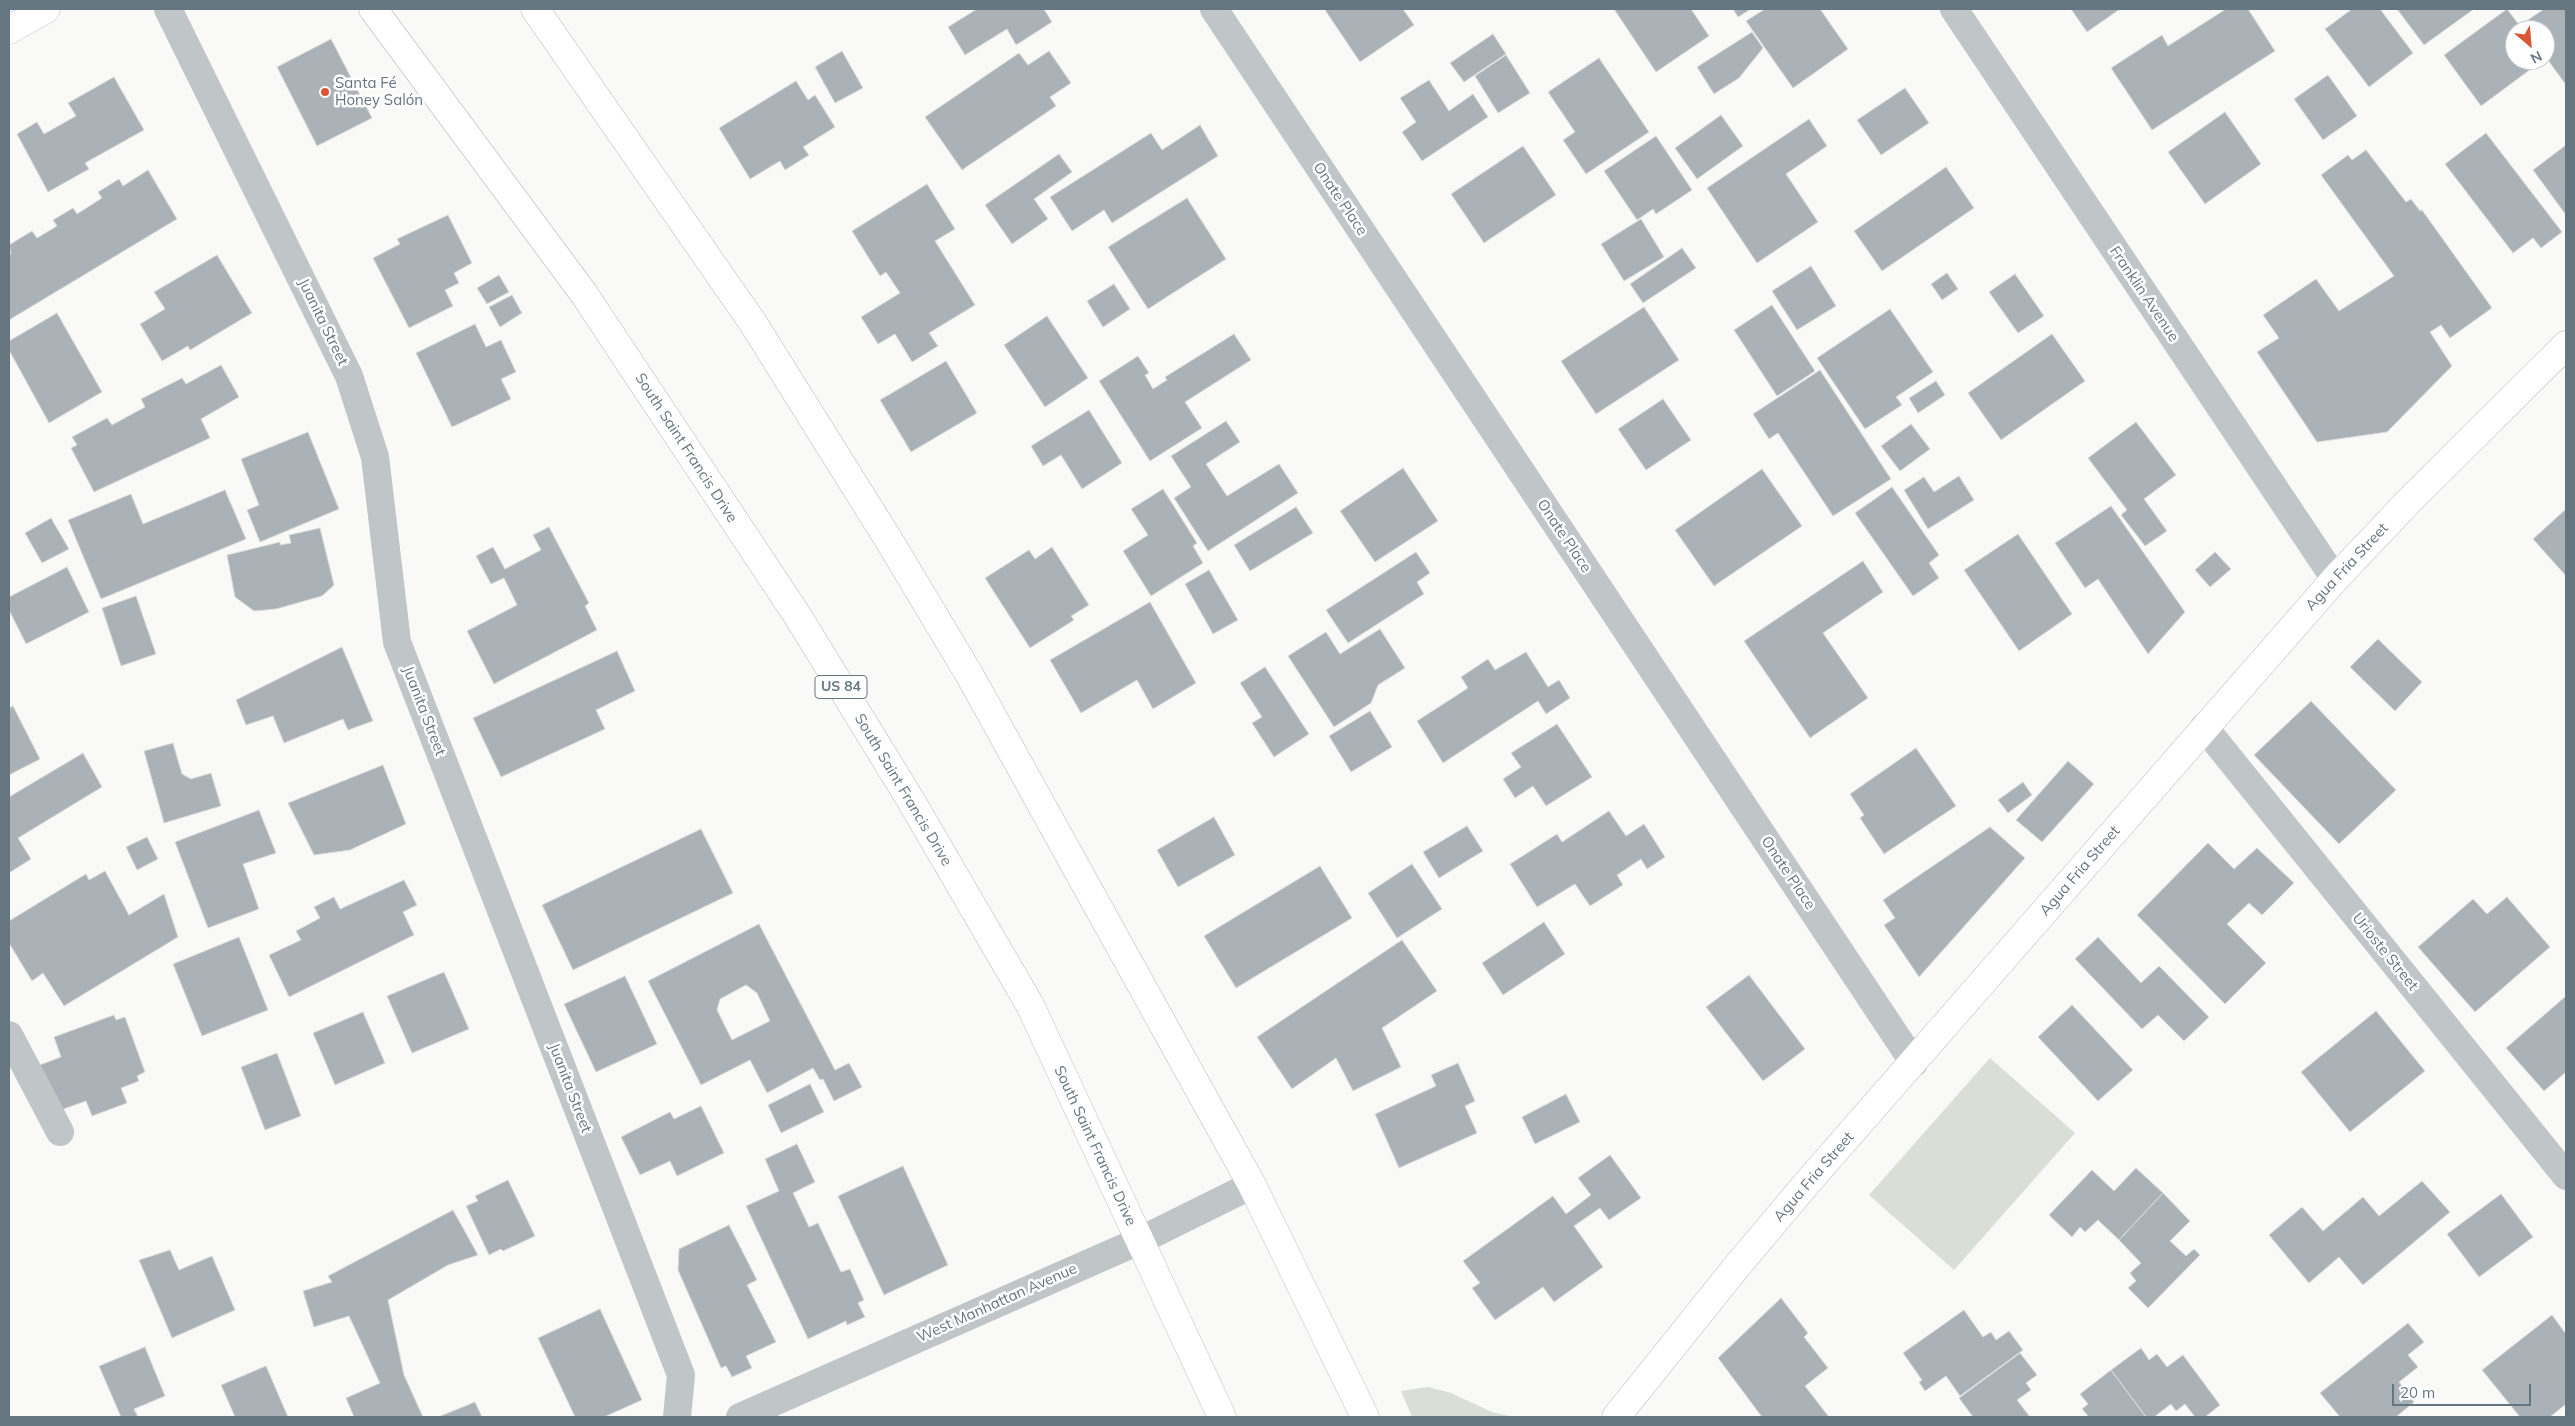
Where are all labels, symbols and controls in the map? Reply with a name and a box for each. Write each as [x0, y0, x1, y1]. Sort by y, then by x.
north arrow [2505, 20, 2555, 70]
text: N [2528, 47, 2545, 68]
place label: Santa Fé Honey Salón [335, 74, 423, 109]
marker: Santa Fé Honey Salón [319, 86, 331, 98]
street label: Onate Place [1309, 159, 1371, 239]
street label: Franklin Avenue [2105, 243, 2183, 345]
street label: Juanita Street [294, 276, 352, 368]
street label: South Saint Francis Drive [631, 370, 741, 526]
street label: Onate Place [1533, 496, 1595, 576]
street label: Agua Fria Street [2302, 519, 2392, 615]
street label: Juanita Street [399, 664, 449, 758]
road number: US 84 [815, 676, 867, 699]
street label: South Saint Francis Drive [850, 711, 956, 869]
street label: Agua Fria Street [2036, 822, 2124, 920]
street label: Onate Place [1757, 833, 1819, 913]
street label: Urioste Street [2348, 910, 2422, 994]
street label: Juanita Street [545, 1041, 595, 1135]
street label: South Saint Francis Drive [1050, 1063, 1140, 1229]
street label: Agua Fria Street [1770, 1128, 1858, 1226]
street label: West Manhattan Avenue [914, 1260, 1080, 1346]
scale bar [2395, 1374, 2534, 1406]
text: 20 m [2400, 1383, 2435, 1402]

